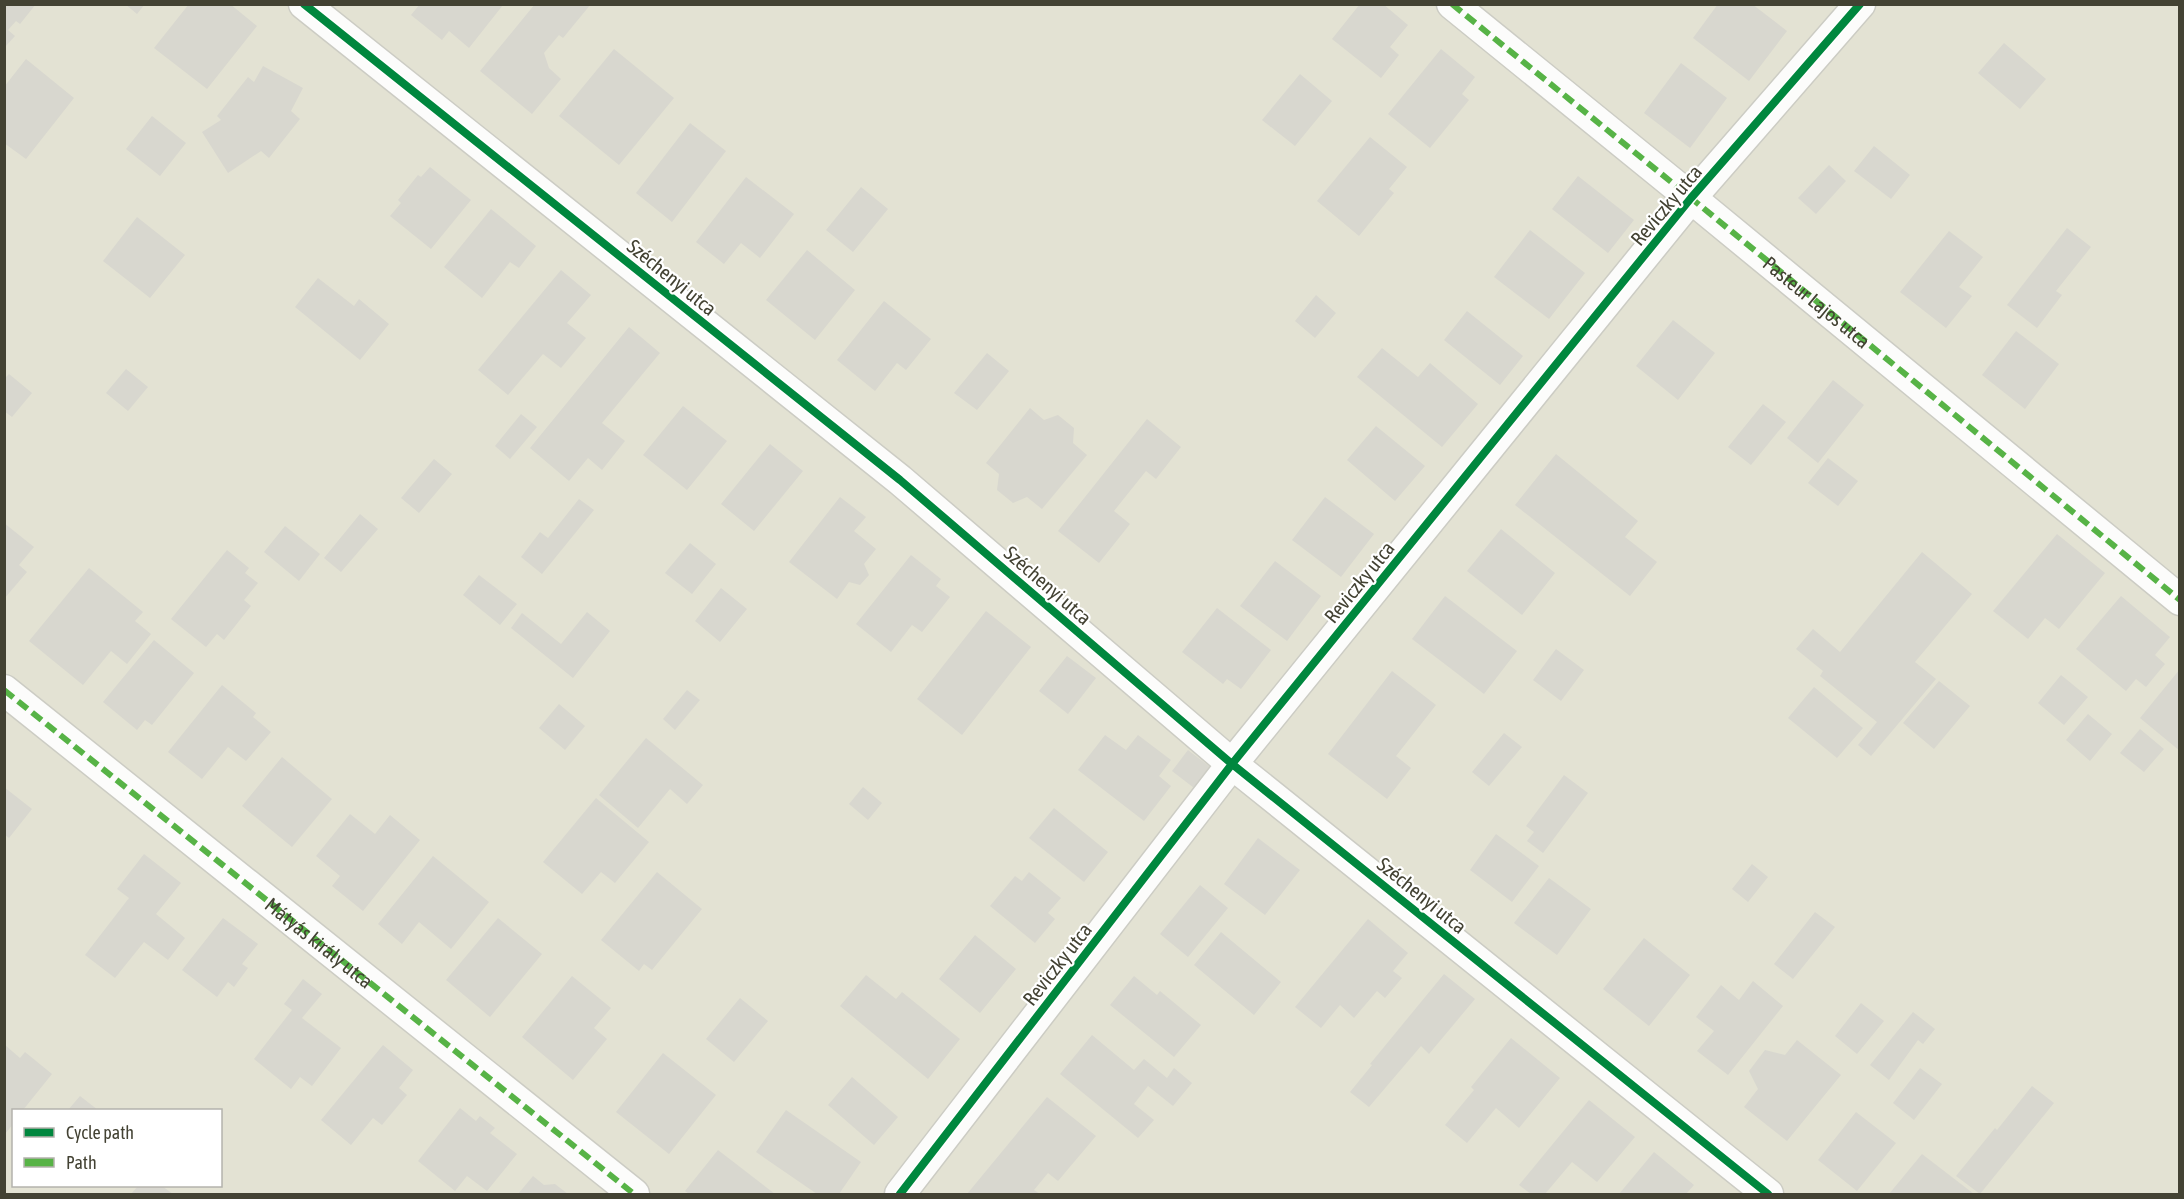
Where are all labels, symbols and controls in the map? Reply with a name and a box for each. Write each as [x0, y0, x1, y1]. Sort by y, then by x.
street label: Reviczky utca [1626, 160, 1706, 250]
street label: Széchenyi utca [623, 234, 721, 320]
street label: Pasteur Lajos utca [1759, 251, 1875, 352]
street label: Reviczky utca [1319, 537, 1399, 627]
street label: Széchenyi utca [1000, 541, 1096, 629]
street label: Széchenyi utca [1373, 852, 1471, 938]
street label: Mátyás király utca [261, 892, 378, 992]
street label: Reviczky utca [1018, 918, 1096, 1010]
legend [12, 1109, 222, 1187]
text: Cycle path [66, 1122, 134, 1143]
text: Path [66, 1152, 97, 1173]

